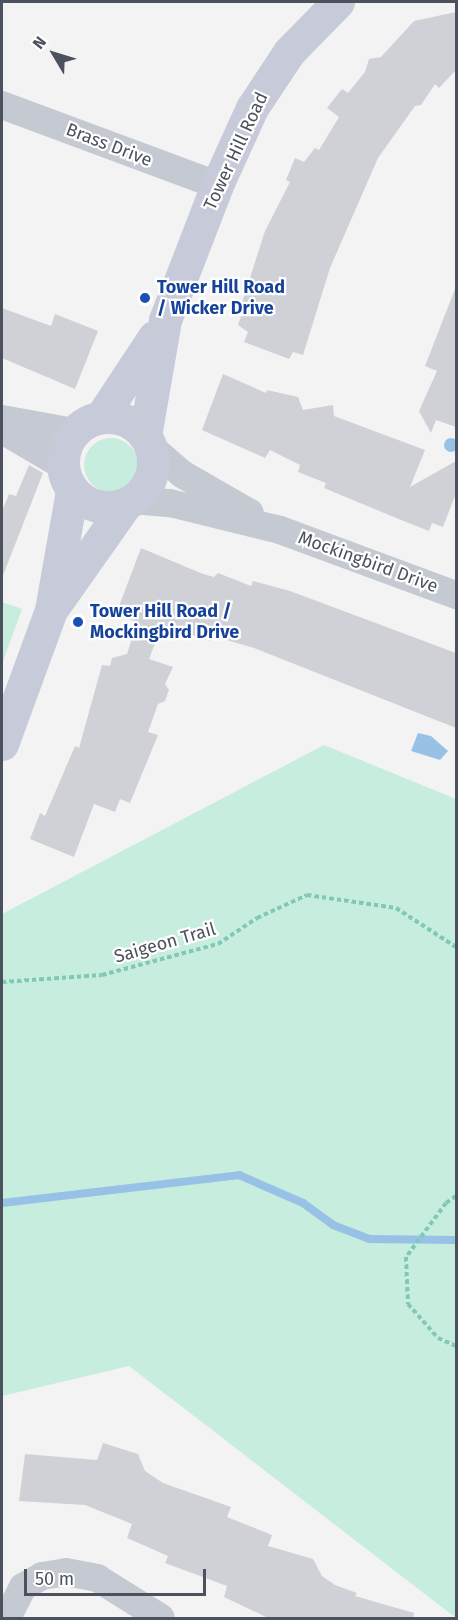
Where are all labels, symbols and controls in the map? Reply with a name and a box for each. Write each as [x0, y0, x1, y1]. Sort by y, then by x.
north arrow [24, 24, 84, 84]
text: N [29, 33, 50, 53]
street label: Tower Hill Road [199, 89, 273, 213]
street label: Brass Drive [63, 119, 155, 171]
place label: Tower Hill Road / Wicker Drive [157, 277, 285, 320]
marker: Tower Hill Road / Wicker Drive [138, 291, 152, 305]
street label: Mockingbird Drive [295, 527, 441, 597]
place label: Tower Hill Road / Mockingbird Drive [90, 601, 239, 644]
marker: Tower Hill Road / Mockingbird Drive [71, 615, 85, 629]
street label: Saigeon Trail [112, 918, 218, 968]
scale bar [27, 1557, 208, 1595]
text: 50 m [35, 1568, 74, 1590]

